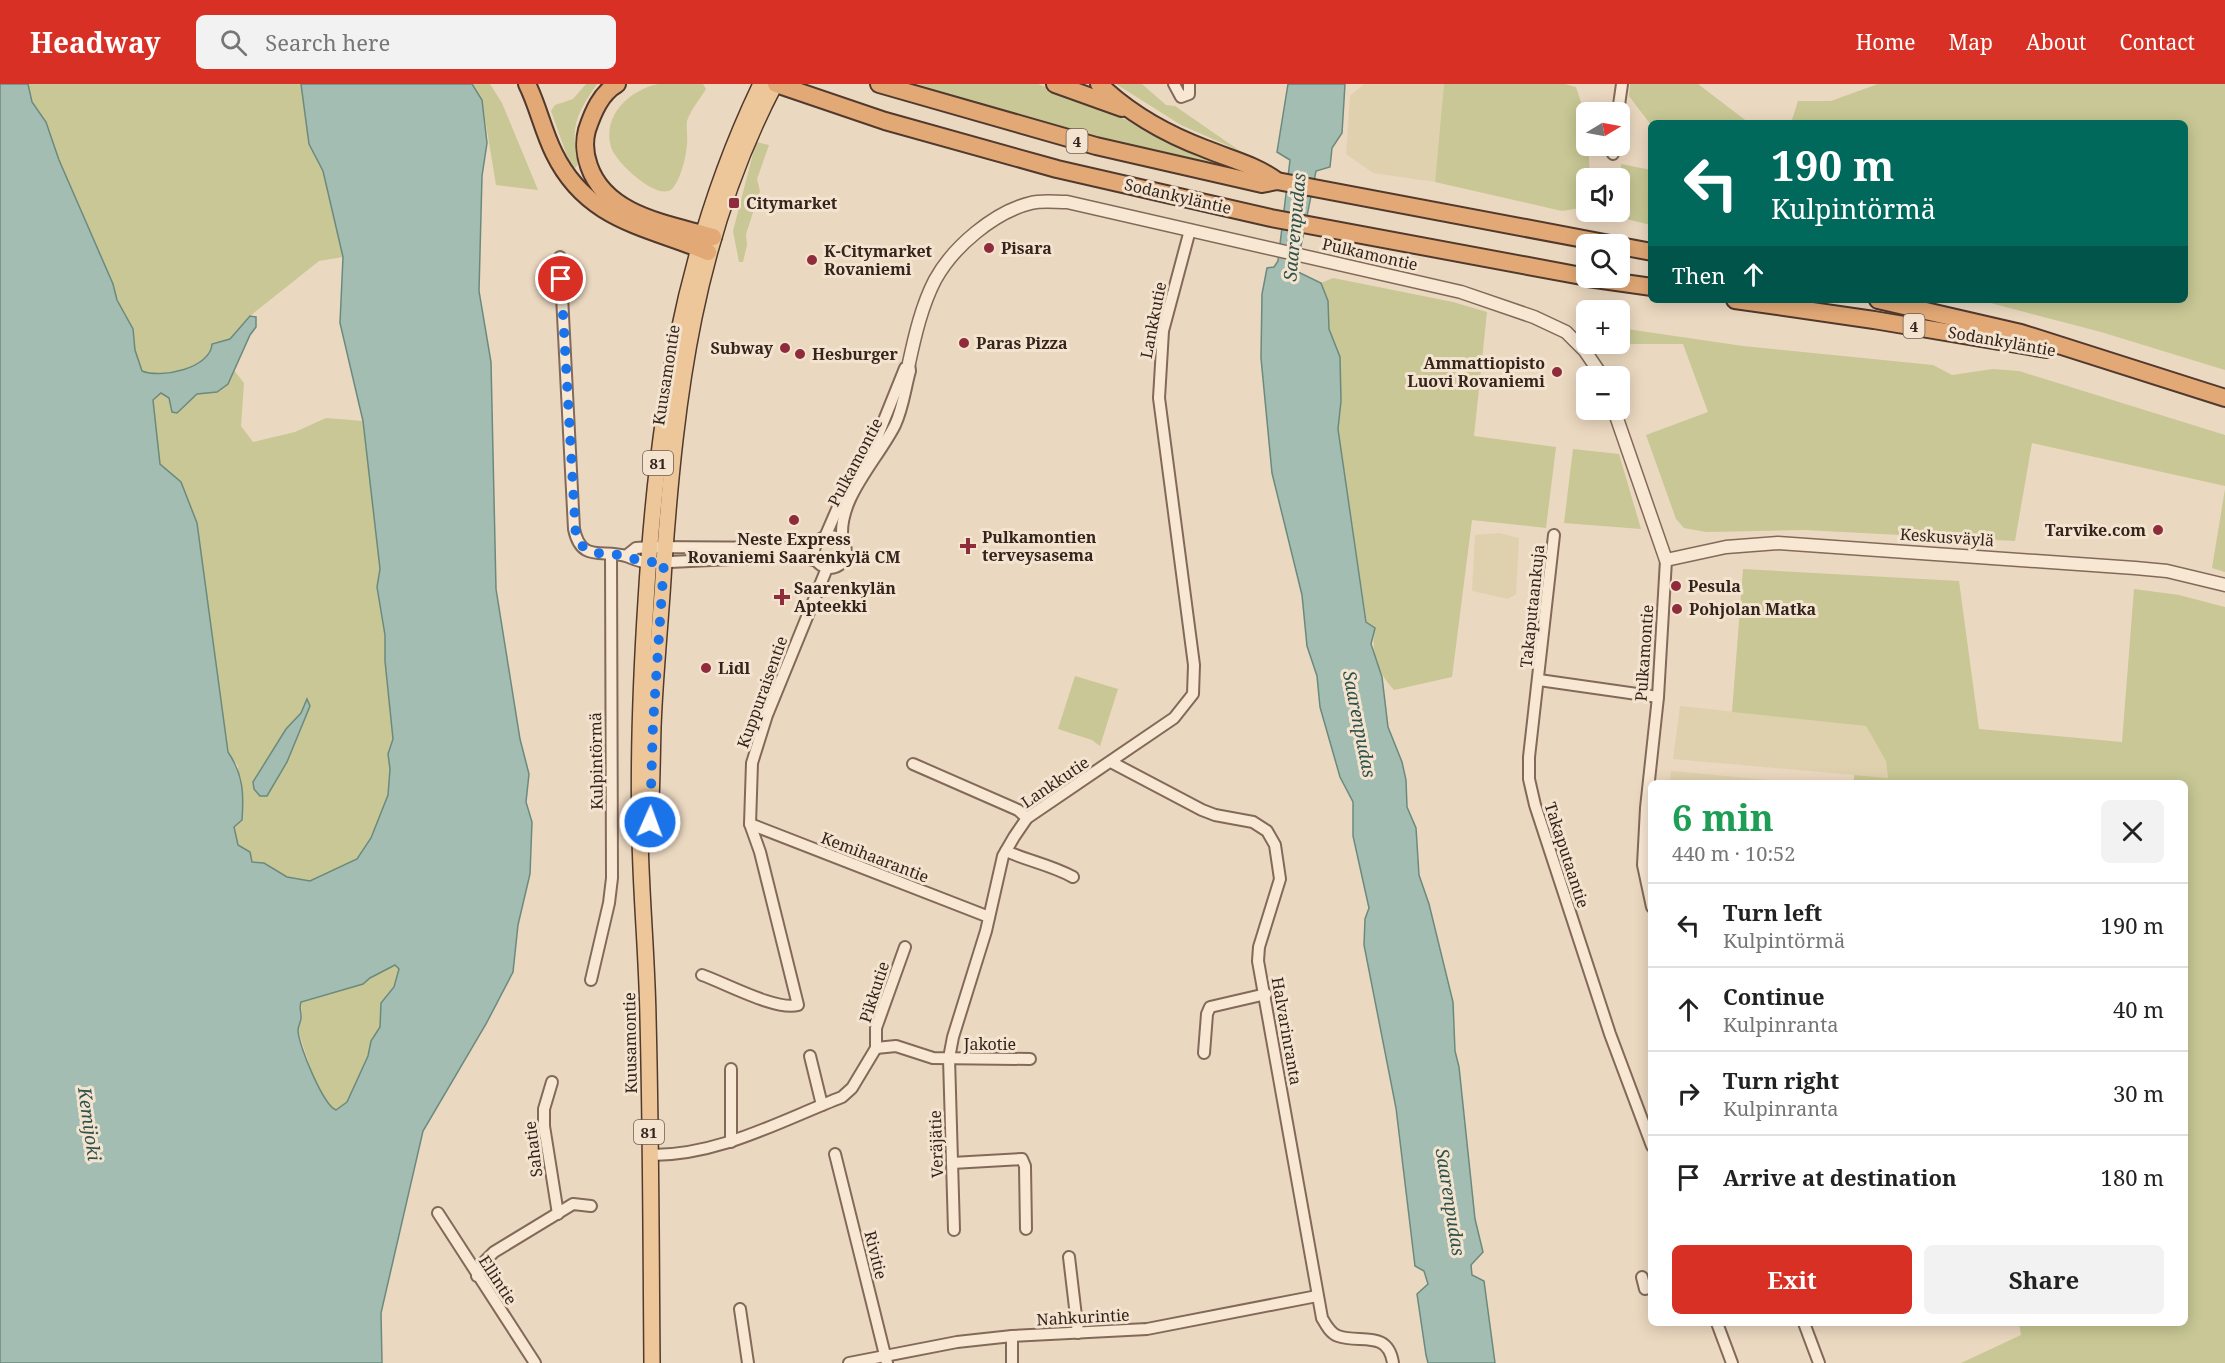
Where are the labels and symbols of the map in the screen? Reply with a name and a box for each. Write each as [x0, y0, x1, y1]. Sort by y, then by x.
north arrow [1576, 102, 1630, 156]
road number: 4 [1066, 129, 1088, 153]
water label: Saarenpudas [1277, 172, 1311, 282]
street label: Sodankyläntie [1122, 173, 1234, 219]
place label: Citymarket [746, 192, 838, 214]
marker: Citymarket [727, 196, 741, 210]
street label: Pulkamontie [1320, 232, 1420, 276]
place label: Pisara [1001, 237, 1052, 259]
place label: K-Citymarket Rovaniemi [824, 240, 933, 280]
marker: Pisara [982, 241, 996, 255]
pin [535, 253, 586, 304]
marker: K-Citymarket Rovaniemi [805, 253, 819, 267]
street label: Lankkutie [1135, 280, 1171, 360]
road number: 4 [1904, 314, 1924, 338]
street label: Sodankyläntie [1946, 321, 2058, 361]
street label: Kuusamontie [647, 323, 685, 427]
place label: Paras Pizza [976, 332, 1068, 354]
marker: Paras Pizza [957, 336, 971, 350]
place label: Subway [710, 337, 774, 359]
marker: Subway [778, 341, 792, 355]
place label: Hesburger [812, 343, 898, 365]
marker: Hesburger [793, 347, 807, 361]
place label: Ammattiopisto Luovi Rovaniemi [1407, 352, 1545, 392]
marker: Ammattiopisto Luovi Rovaniemi [1550, 365, 1564, 379]
street label: Pulkamontie [822, 414, 888, 510]
road number: 81 [643, 451, 673, 475]
marker: Neste Express Rovaniemi Saarenkylä CM [787, 513, 801, 527]
place label: Tarvike.com [2045, 519, 2146, 541]
street label: Keskusväylä [1899, 523, 1995, 551]
marker: Tarvike.com [2151, 523, 2165, 537]
place label: Pulkamontien terveysasema [982, 526, 1097, 566]
place label: Neste Express Rovaniemi Saarenkylä CM [688, 528, 900, 568]
marker: Pulkamontien terveysasema [959, 537, 977, 555]
street label: Takaputaankuja [1515, 543, 1549, 669]
place label: Pesula [1688, 575, 1741, 597]
place label: Saarenkylän Apteekki [794, 577, 896, 617]
marker: Pesula [1669, 579, 1683, 593]
marker: Saarenkylän Apteekki [775, 590, 789, 604]
place label: Pohjolan Matka [1689, 598, 1817, 620]
marker: Pohjolan Matka [1670, 602, 1684, 616]
street label: Pulkamontie [1630, 604, 1658, 702]
street label: Kuppuraisentie [732, 633, 792, 751]
place label: Lidl [718, 657, 750, 679]
marker: Lidl [699, 661, 713, 675]
water label: Saarenpudas [1338, 668, 1382, 780]
street label: Kulpintörmä [584, 712, 608, 810]
street label: Lankkutie [1017, 751, 1093, 813]
position arrow [618, 790, 682, 854]
street label: Takaputaantie [1540, 799, 1594, 911]
street label: Kemihaarantie [818, 826, 932, 888]
street label: Pikkutie [854, 959, 894, 1025]
street label: Halvarinranta [1267, 975, 1307, 1087]
street label: Kuusamontie [618, 992, 642, 1094]
street label: Jakotie [963, 1033, 1016, 1055]
water label: Kemijoki [73, 1085, 107, 1163]
street label: Veräjätie [924, 1110, 948, 1178]
street label: Sahatie [519, 1120, 547, 1178]
road number: 81 [634, 1120, 664, 1144]
water label: Saarenpudas [1431, 1146, 1471, 1258]
street label: Rivitie [859, 1228, 893, 1282]
street label: Ellintie [474, 1251, 522, 1309]
street label: Nahkurintie [1036, 1304, 1130, 1330]

